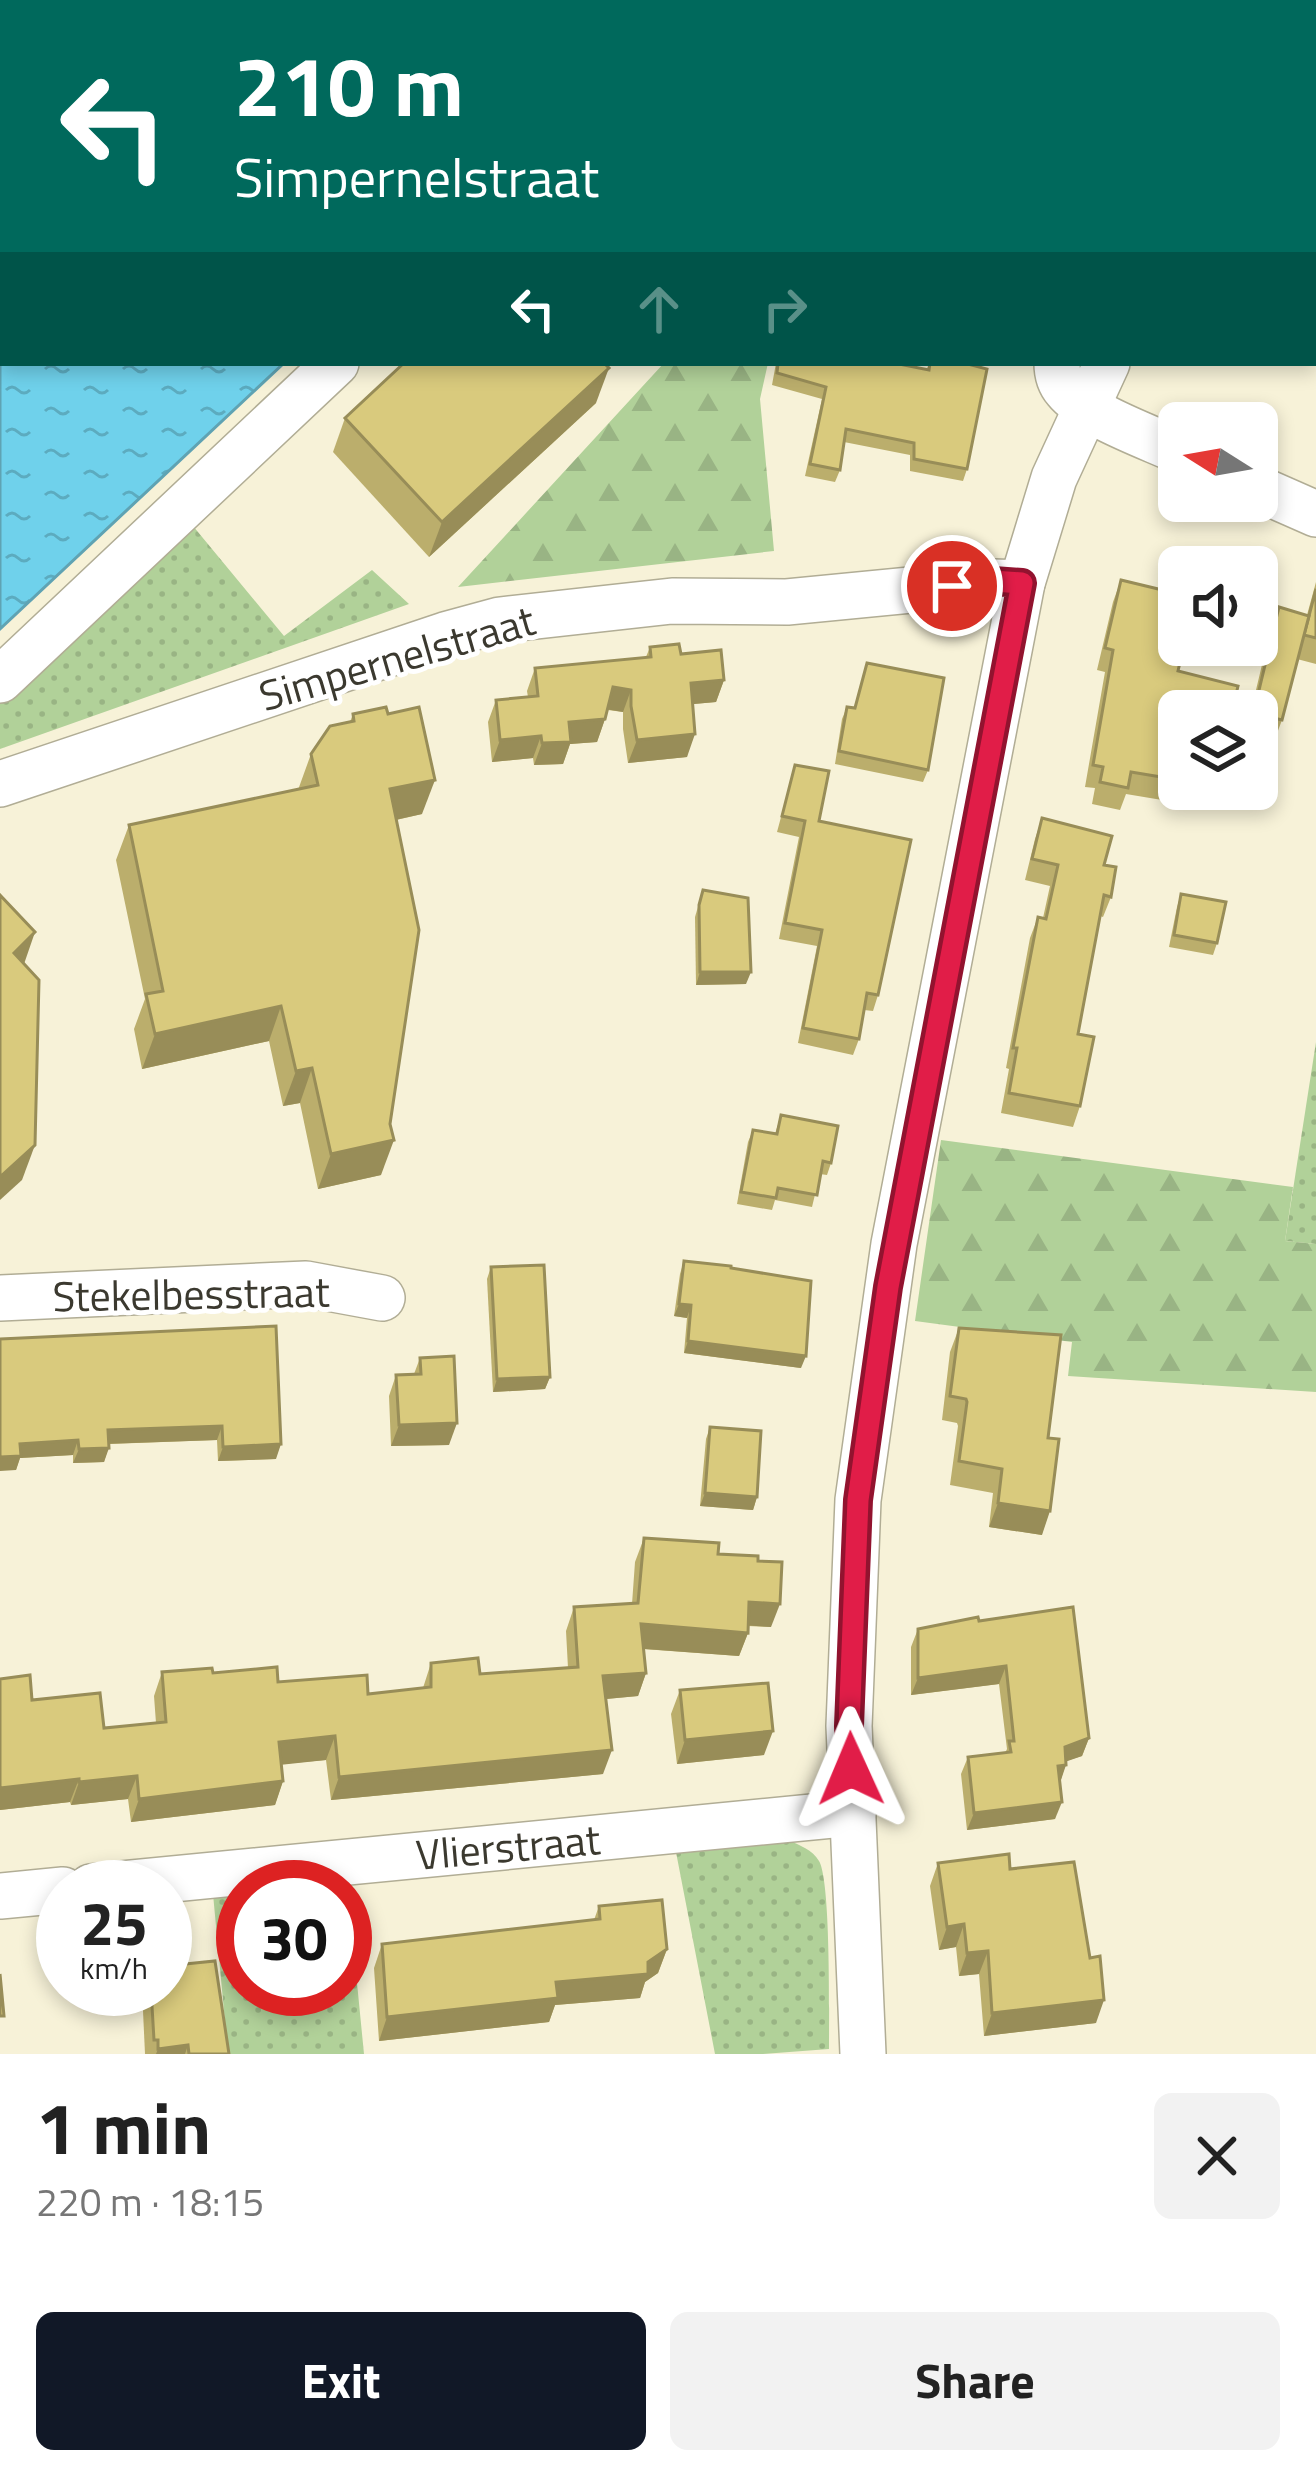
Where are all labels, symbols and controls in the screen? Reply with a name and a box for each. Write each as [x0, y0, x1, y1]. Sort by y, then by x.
text: 210 m [234, 21, 464, 149]
icon: left [36, 48, 192, 204]
text: Simpernelstraat [234, 136, 599, 218]
icon: left [500, 276, 566, 342]
icon: ahead [626, 276, 692, 342]
icon: right [752, 276, 818, 342]
north arrow [1158, 402, 1278, 522]
map controls [1158, 402, 1278, 810]
pin [901, 535, 1003, 637]
button: sound [1158, 546, 1278, 666]
icon: arrive [919, 553, 985, 619]
street label: Simpernelstraat [251, 587, 542, 727]
button: layers [1158, 690, 1278, 810]
street label: Stekelbesstraat [52, 1259, 330, 1327]
position arrow [788, 1706, 914, 1832]
street label: Vlierstraat [413, 1806, 603, 1886]
speed limit sign: 30 [216, 1860, 372, 2016]
text: 25 [80, 1877, 148, 1968]
text: km/h [80, 1945, 148, 1991]
text: 1 min [36, 2072, 211, 2182]
button: close [1154, 2093, 1280, 2219]
text: 220 m · 18:15 [36, 2172, 264, 2231]
button: Exit [36, 2312, 646, 2450]
button: Share [670, 2312, 1280, 2450]

